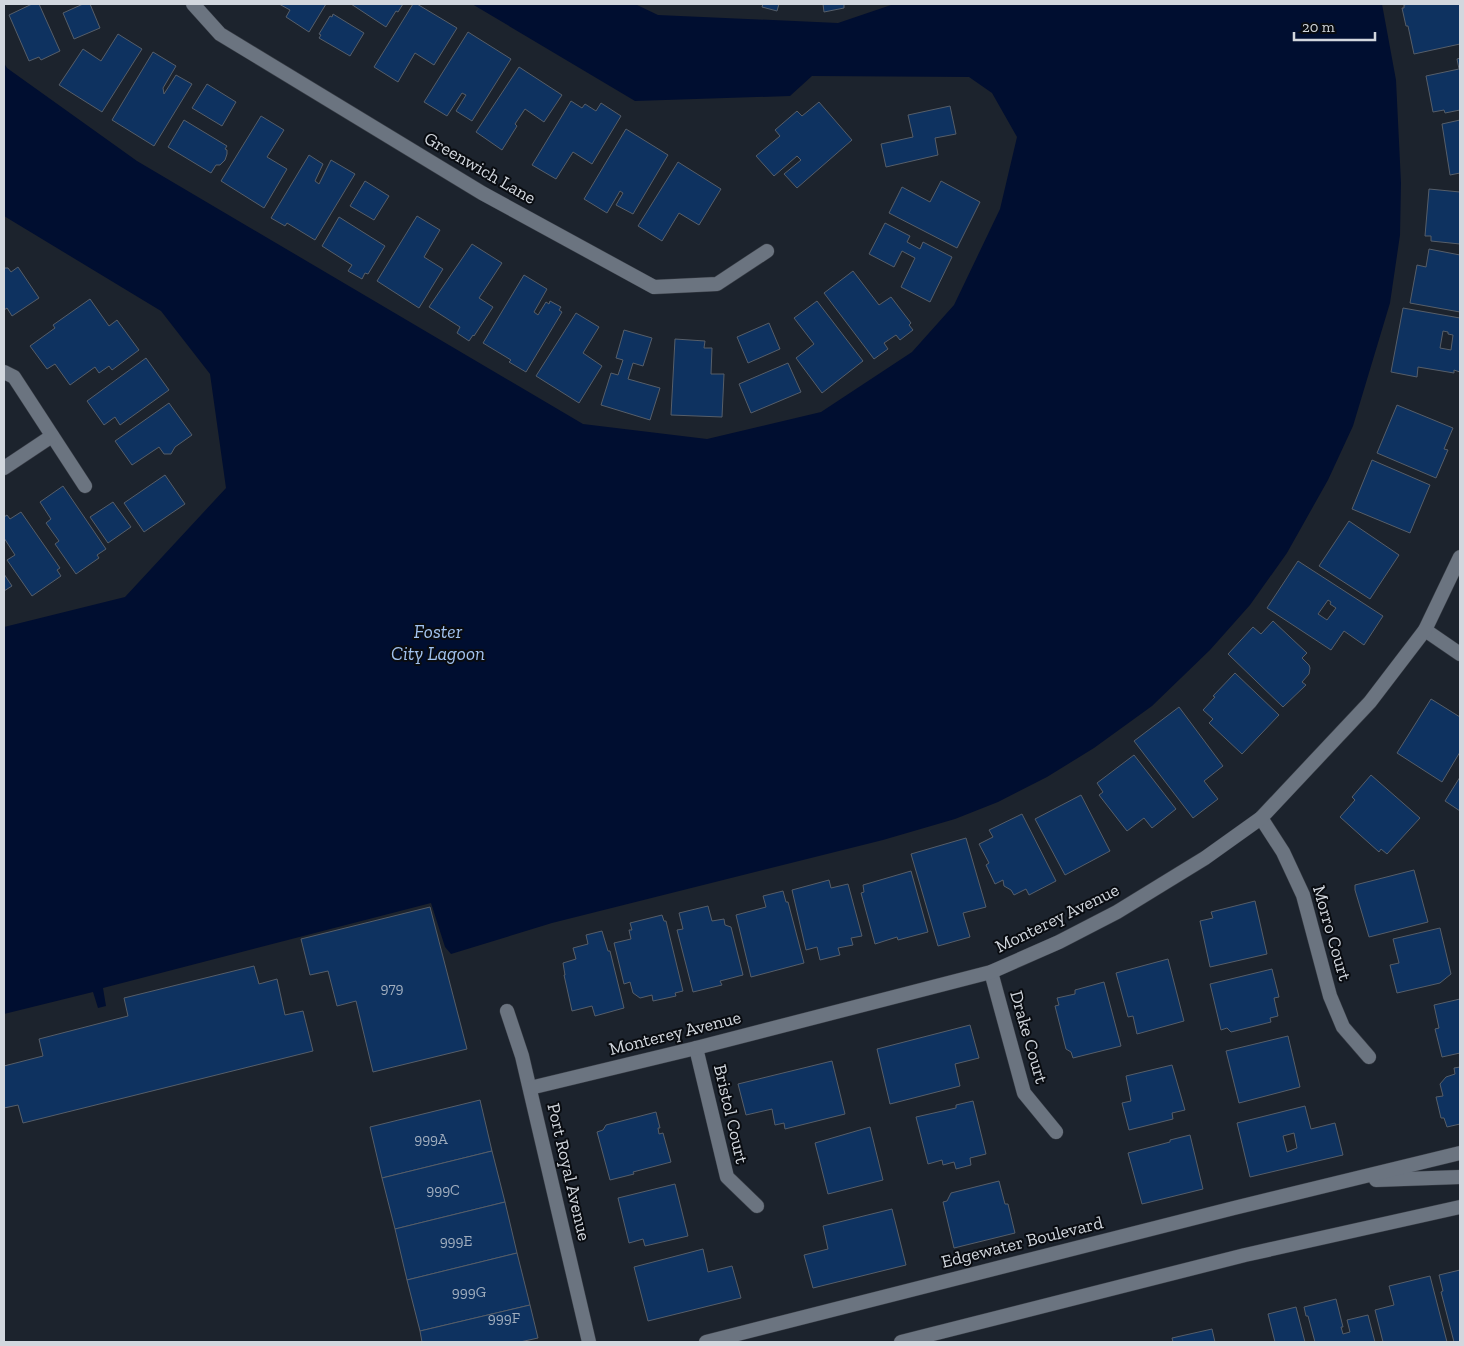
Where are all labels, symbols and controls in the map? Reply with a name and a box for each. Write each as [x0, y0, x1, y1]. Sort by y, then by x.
scale bar [1294, 10, 1375, 42]
text: 20 m [1302, 18, 1335, 36]
street label: Greenwich Lane [420, 127, 540, 209]
water label: Foster City Lagoon [391, 620, 485, 665]
street label: Monterey Avenue [991, 878, 1123, 958]
street label: Morro Court [1308, 883, 1356, 984]
house number: 979 [381, 979, 404, 997]
street label: Drake Court [1005, 988, 1053, 1086]
street label: Monterey Avenue [607, 1006, 743, 1060]
street label: Bristol Court [709, 1062, 753, 1166]
street label: Port Royal Avenue [542, 1101, 596, 1243]
house number: 999A [414, 1130, 448, 1148]
house number: 999C [426, 1181, 460, 1199]
street label: Edgewater Boulevard [939, 1211, 1105, 1273]
house number: 999E [440, 1232, 473, 1250]
house number: 999G [452, 1283, 486, 1301]
house number: 999F [488, 1309, 521, 1327]

